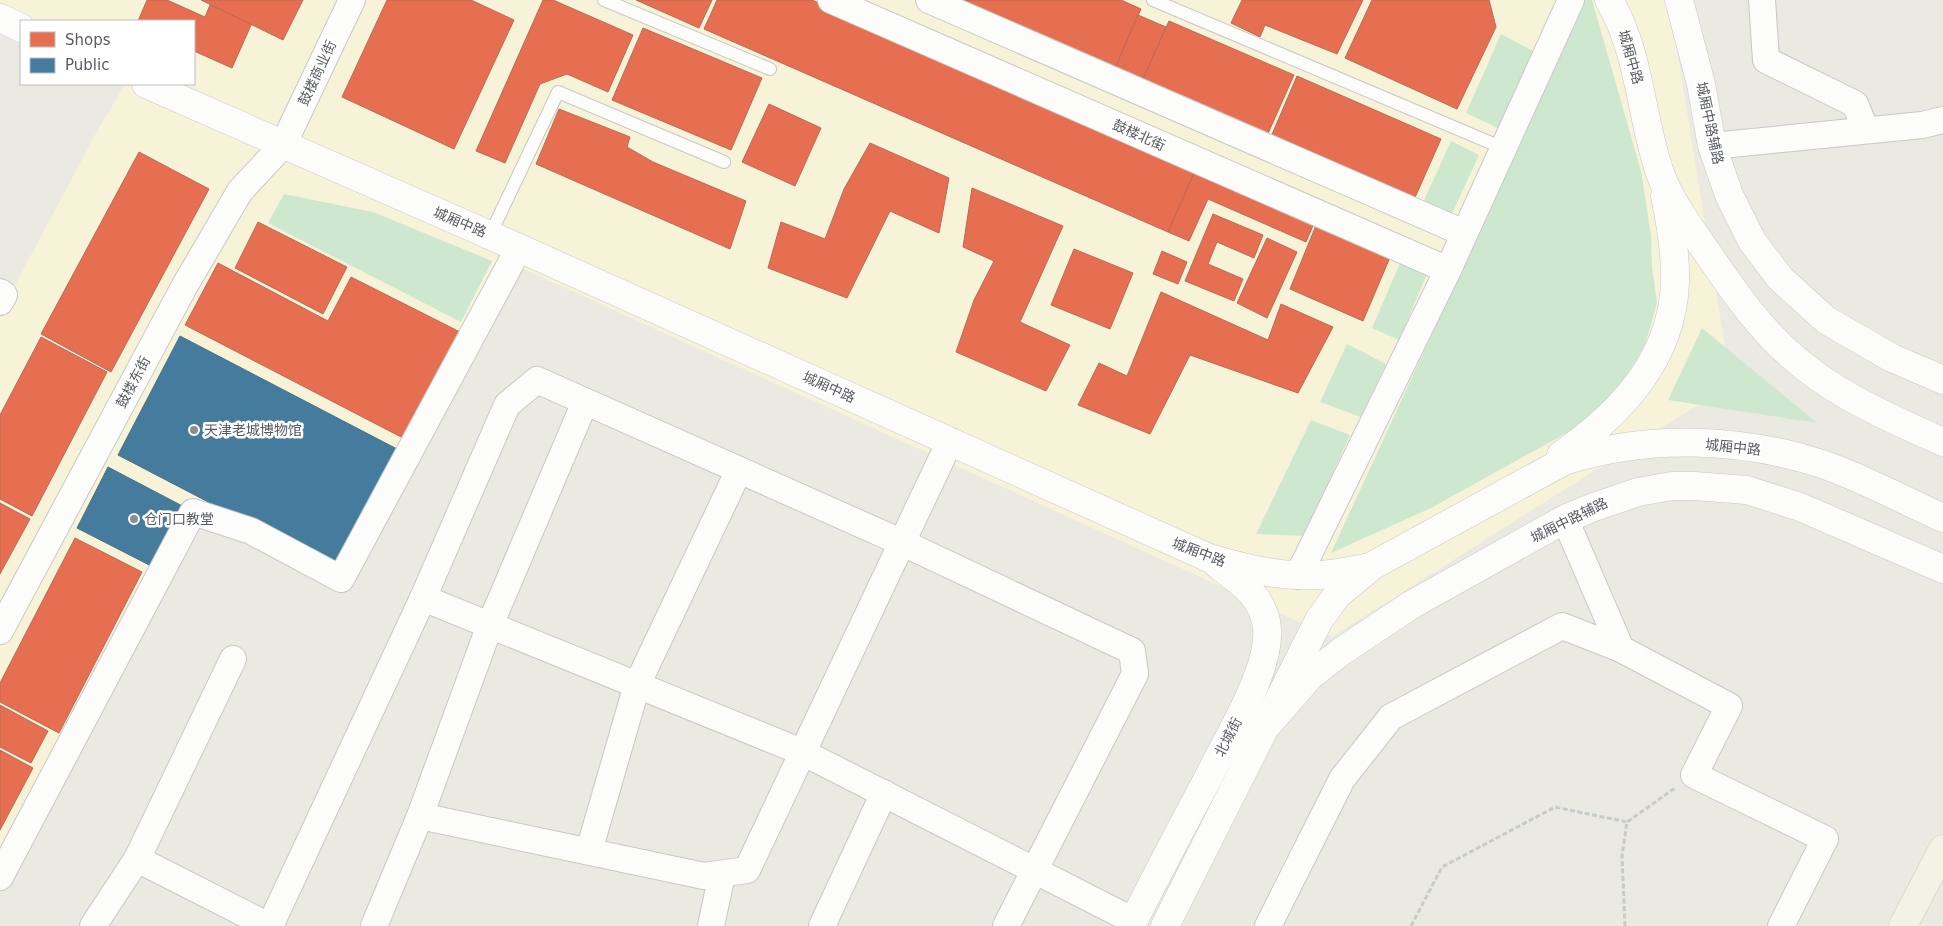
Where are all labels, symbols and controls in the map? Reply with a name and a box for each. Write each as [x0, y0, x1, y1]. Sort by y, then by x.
legend [20, 20, 195, 85]
street label: 城厢中路 [1616, 28, 1646, 86]
text: Shops [65, 31, 111, 49]
street label: 鼓楼商业街 [295, 38, 339, 108]
text: Public [65, 56, 109, 74]
street label: 城厢中路辅路 [1693, 80, 1727, 166]
street label: 鼓楼北街 [1110, 116, 1168, 154]
street label: 城厢中路 [431, 204, 489, 240]
street label: 鼓楼东街 [113, 354, 153, 410]
street label: 城厢中路 [800, 368, 858, 406]
place label: 天津老城博物馆 [204, 422, 302, 438]
marker: 天津老城博物馆 [188, 424, 200, 436]
street label: 城厢中路 [1704, 436, 1762, 458]
street label: 城厢中路辅路 [1528, 494, 1610, 546]
place label: 仓门口教堂 [144, 511, 214, 527]
marker: 仓门口教堂 [128, 513, 140, 525]
street label: 城厢中路 [1170, 534, 1228, 570]
street label: 北城街 [1211, 715, 1245, 759]

